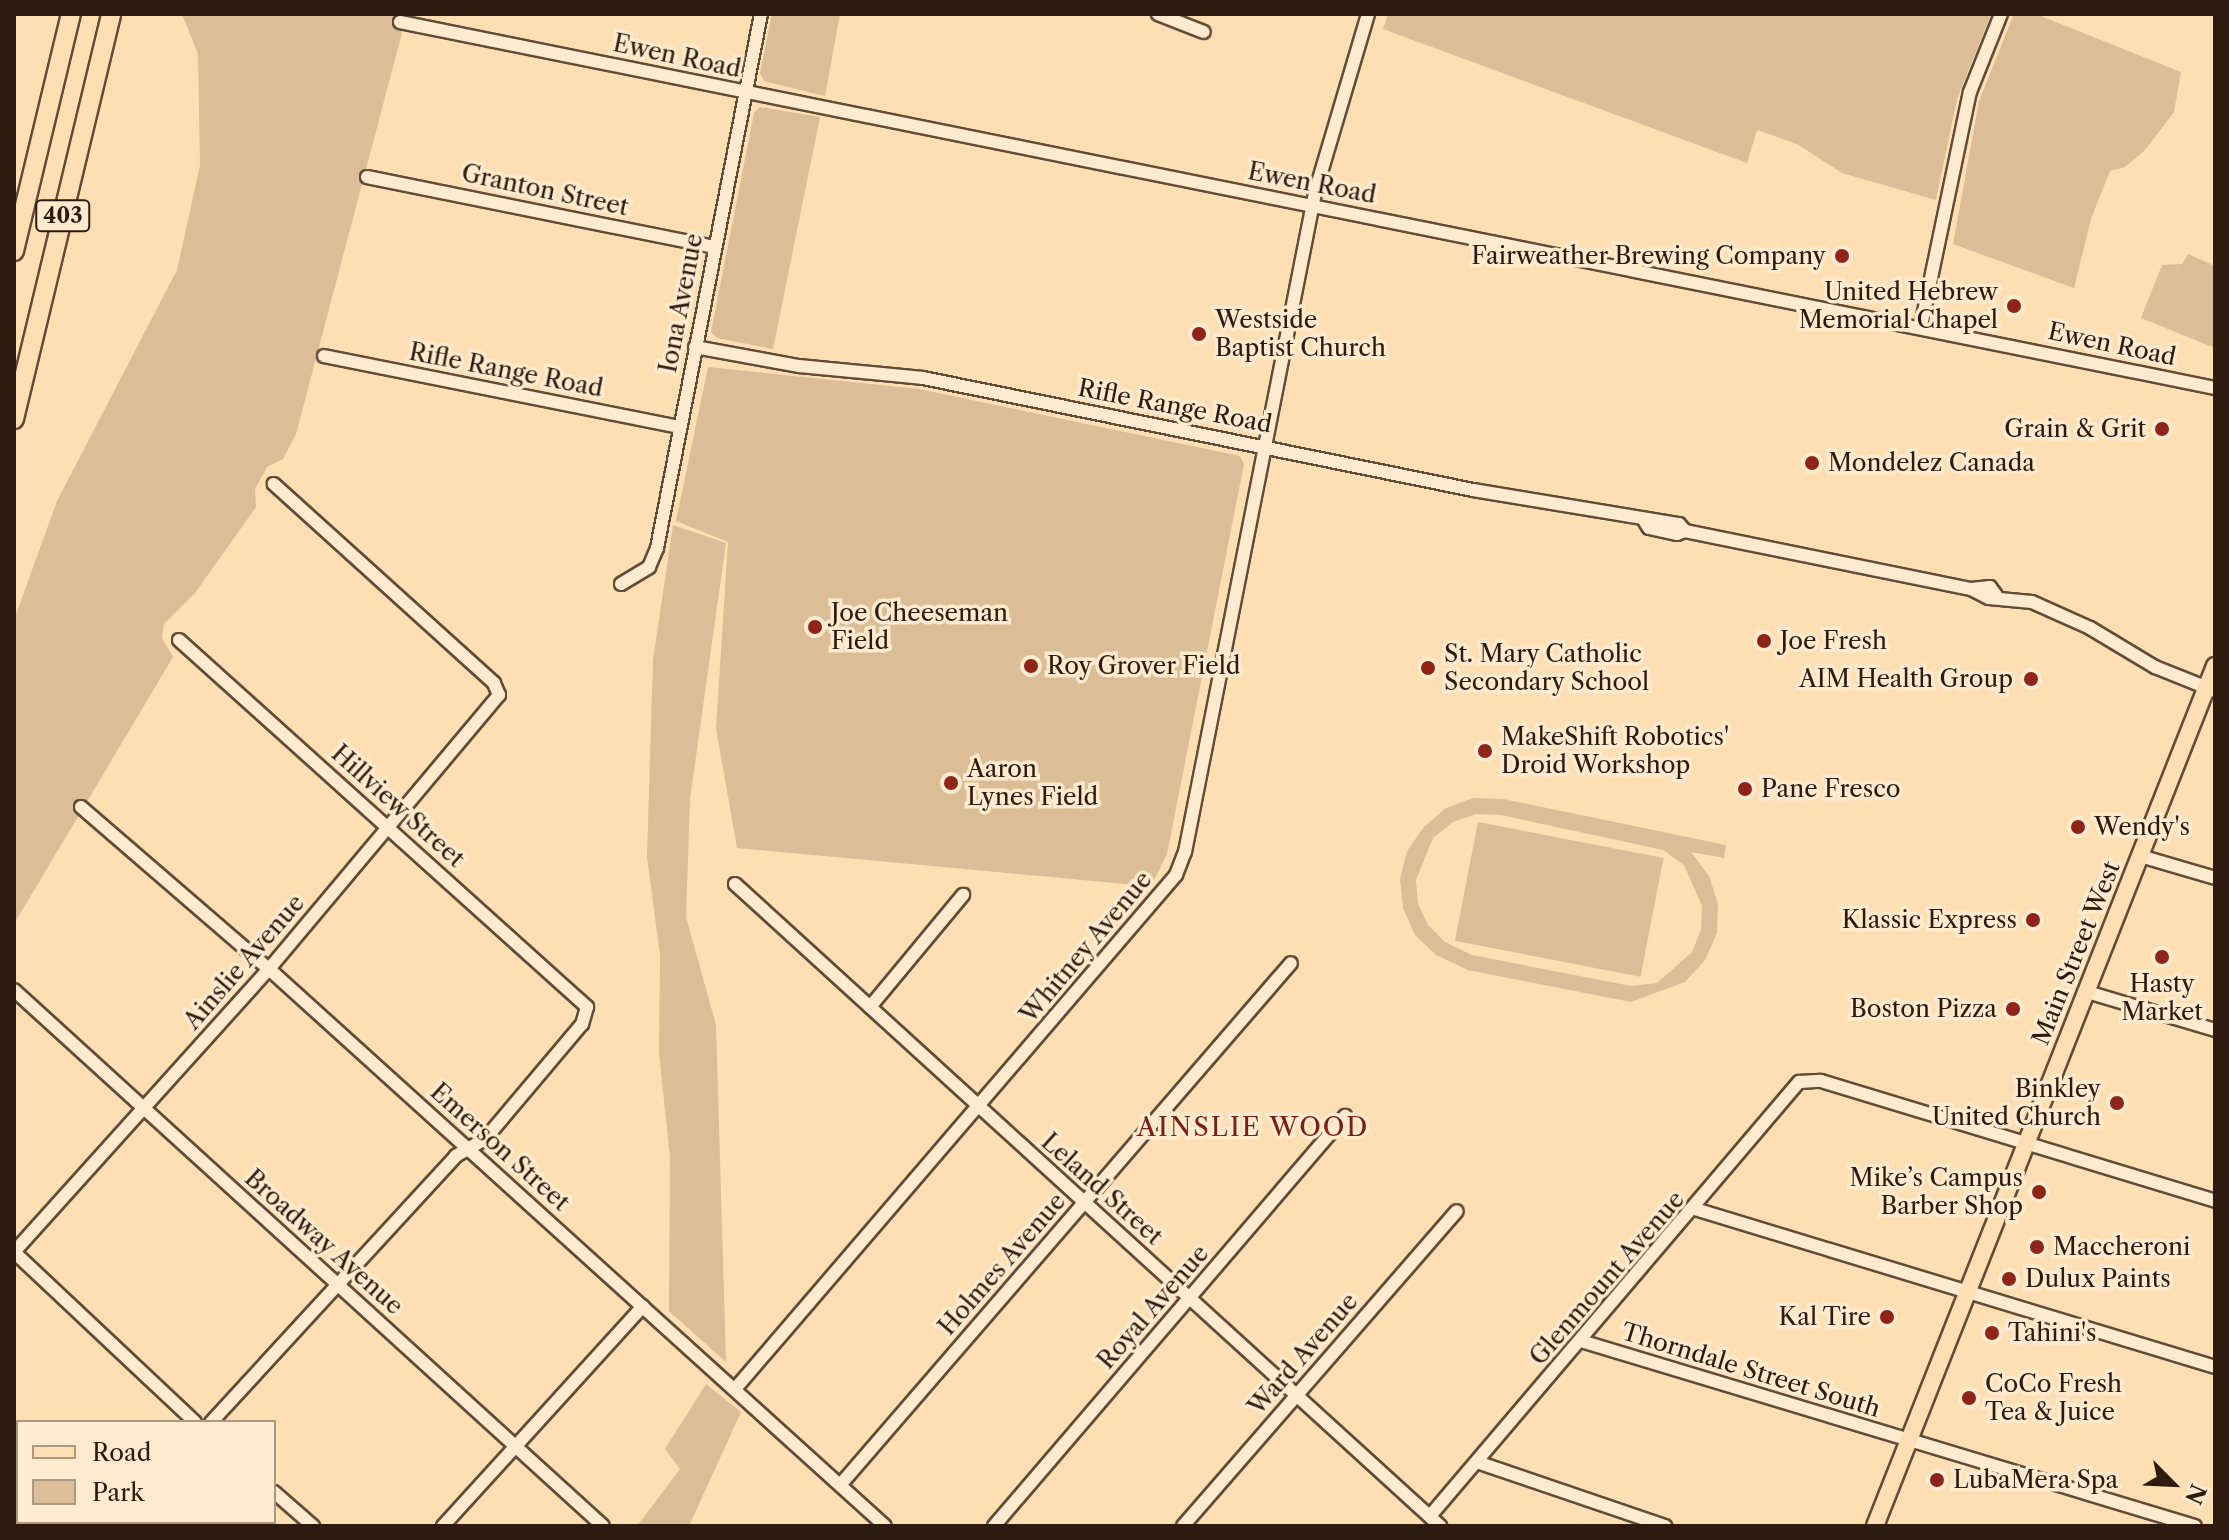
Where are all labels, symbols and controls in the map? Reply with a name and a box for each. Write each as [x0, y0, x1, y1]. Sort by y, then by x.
street label: Ewen Road [610, 28, 744, 84]
street label: Ewen Road [1246, 156, 1378, 210]
street label: Granton Street [459, 158, 631, 222]
road number: 403 [35, 198, 91, 234]
street label: Iona Avenue [653, 230, 709, 376]
place label: Fairweather Brewing Company [1471, 242, 1826, 270]
marker: Fairweather Brewing Company [1833, 247, 1851, 265]
place label: United Hebrew Memorial Chapel [1799, 278, 1998, 334]
marker: United Hebrew Memorial Chapel [2005, 297, 2023, 315]
place label: Westside Baptist Church [1215, 306, 1386, 362]
street label: Ewen Road [2045, 316, 2179, 372]
marker: Westside Baptist Church [1190, 325, 1208, 343]
street label: Rifle Range Road [407, 337, 605, 403]
street label: Rifle Range Road [1076, 373, 1274, 439]
place label: Grain & Grit [2004, 415, 2146, 443]
marker: Grain & Grit [2153, 420, 2171, 438]
place label: Mondelez Canada [1828, 449, 2035, 477]
marker: Mondelez Canada [1803, 454, 1821, 472]
place label: Joe Cheeseman Field [831, 599, 1008, 655]
marker: Joe Cheeseman Field [806, 618, 824, 636]
place label: Joe Fresh [1780, 627, 1887, 655]
marker: Joe Fresh [1755, 632, 1773, 650]
place label: St. Mary Catholic Secondary School [1444, 640, 1650, 696]
place label: Roy Grover Field [1047, 652, 1242, 680]
marker: Roy Grover Field [1022, 657, 1040, 675]
marker: St. Mary Catholic Secondary School [1419, 659, 1437, 677]
place label: AIM Health Group [1799, 665, 2013, 693]
marker: AIM Health Group [2020, 668, 2042, 690]
place label: MakeShift Robotics' Droid Workshop [1501, 723, 1729, 779]
street label: Hillview Street [325, 739, 471, 873]
marker: MakeShift Robotics' Droid Workshop [1476, 742, 1494, 760]
place label: Aaron Lynes Field [967, 755, 1098, 811]
marker: Aaron Lynes Field [942, 774, 960, 792]
place label: Pane Fresco [1761, 775, 1901, 803]
marker: Pane Fresco [1736, 780, 1754, 798]
place label: Wendy's [2094, 813, 2190, 841]
marker: Wendy's [2069, 818, 2087, 836]
street label: Main Street West [2026, 857, 2126, 1049]
street label: Whitney Avenue [1014, 865, 1158, 1029]
street label: Ainslie Avenue [177, 888, 311, 1036]
place label: Klassic Express [1842, 906, 2017, 934]
marker: Klassic Express [2024, 911, 2042, 929]
marker: Hasty Market [2153, 948, 2171, 966]
place label: Hasty Market [2121, 970, 2203, 1026]
place label: Boston Pizza [1850, 995, 1997, 1023]
marker: Boston Pizza [2004, 1000, 2022, 1018]
place label: Binkley United Church [1932, 1075, 2101, 1131]
street label: Emerson Street [425, 1077, 575, 1217]
marker: Binkley United Church [2108, 1094, 2126, 1112]
district label: AINSLIE WOOD [1136, 1112, 1370, 1144]
street label: Leland Street [1036, 1127, 1168, 1251]
street label: Broadway Avenue [238, 1163, 410, 1321]
place label: Mike’s Campus Barber Shop [1850, 1164, 2023, 1220]
marker: Mike’s Campus Barber Shop [2030, 1183, 2048, 1201]
street label: Glenmount Avenue [1523, 1185, 1691, 1371]
street label: Holmes Avenue [932, 1187, 1072, 1341]
place label: Maccheroni [2053, 1233, 2190, 1261]
marker: Maccheroni [2028, 1238, 2046, 1256]
street label: Royal Avenue [1091, 1239, 1215, 1375]
place label: Dulux Paints [2025, 1265, 2171, 1293]
marker: Dulux Paints [2000, 1270, 2018, 1288]
street label: Ward Avenue [1242, 1287, 1364, 1421]
place label: Kal Tire [1778, 1303, 1871, 1331]
marker: Kal Tire [1878, 1308, 1896, 1326]
street label: Thorndale Street South [1618, 1317, 1884, 1423]
place label: Tahini's [2008, 1319, 2096, 1347]
marker: Tahini's [1983, 1324, 2001, 1342]
place label: CoCo Fresh Tea & Juice [1985, 1370, 2122, 1426]
marker: CoCo Fresh Tea & Juice [1960, 1389, 1978, 1407]
legend [16, 1420, 276, 1524]
text: Road [92, 1438, 151, 1467]
north arrow [2133, 1444, 2213, 1524]
place label: LubaMera Spa [1953, 1466, 2119, 1494]
marker: LubaMera Spa [1928, 1471, 1946, 1489]
text: Park [92, 1478, 144, 1507]
text: N [2179, 1480, 2212, 1508]

